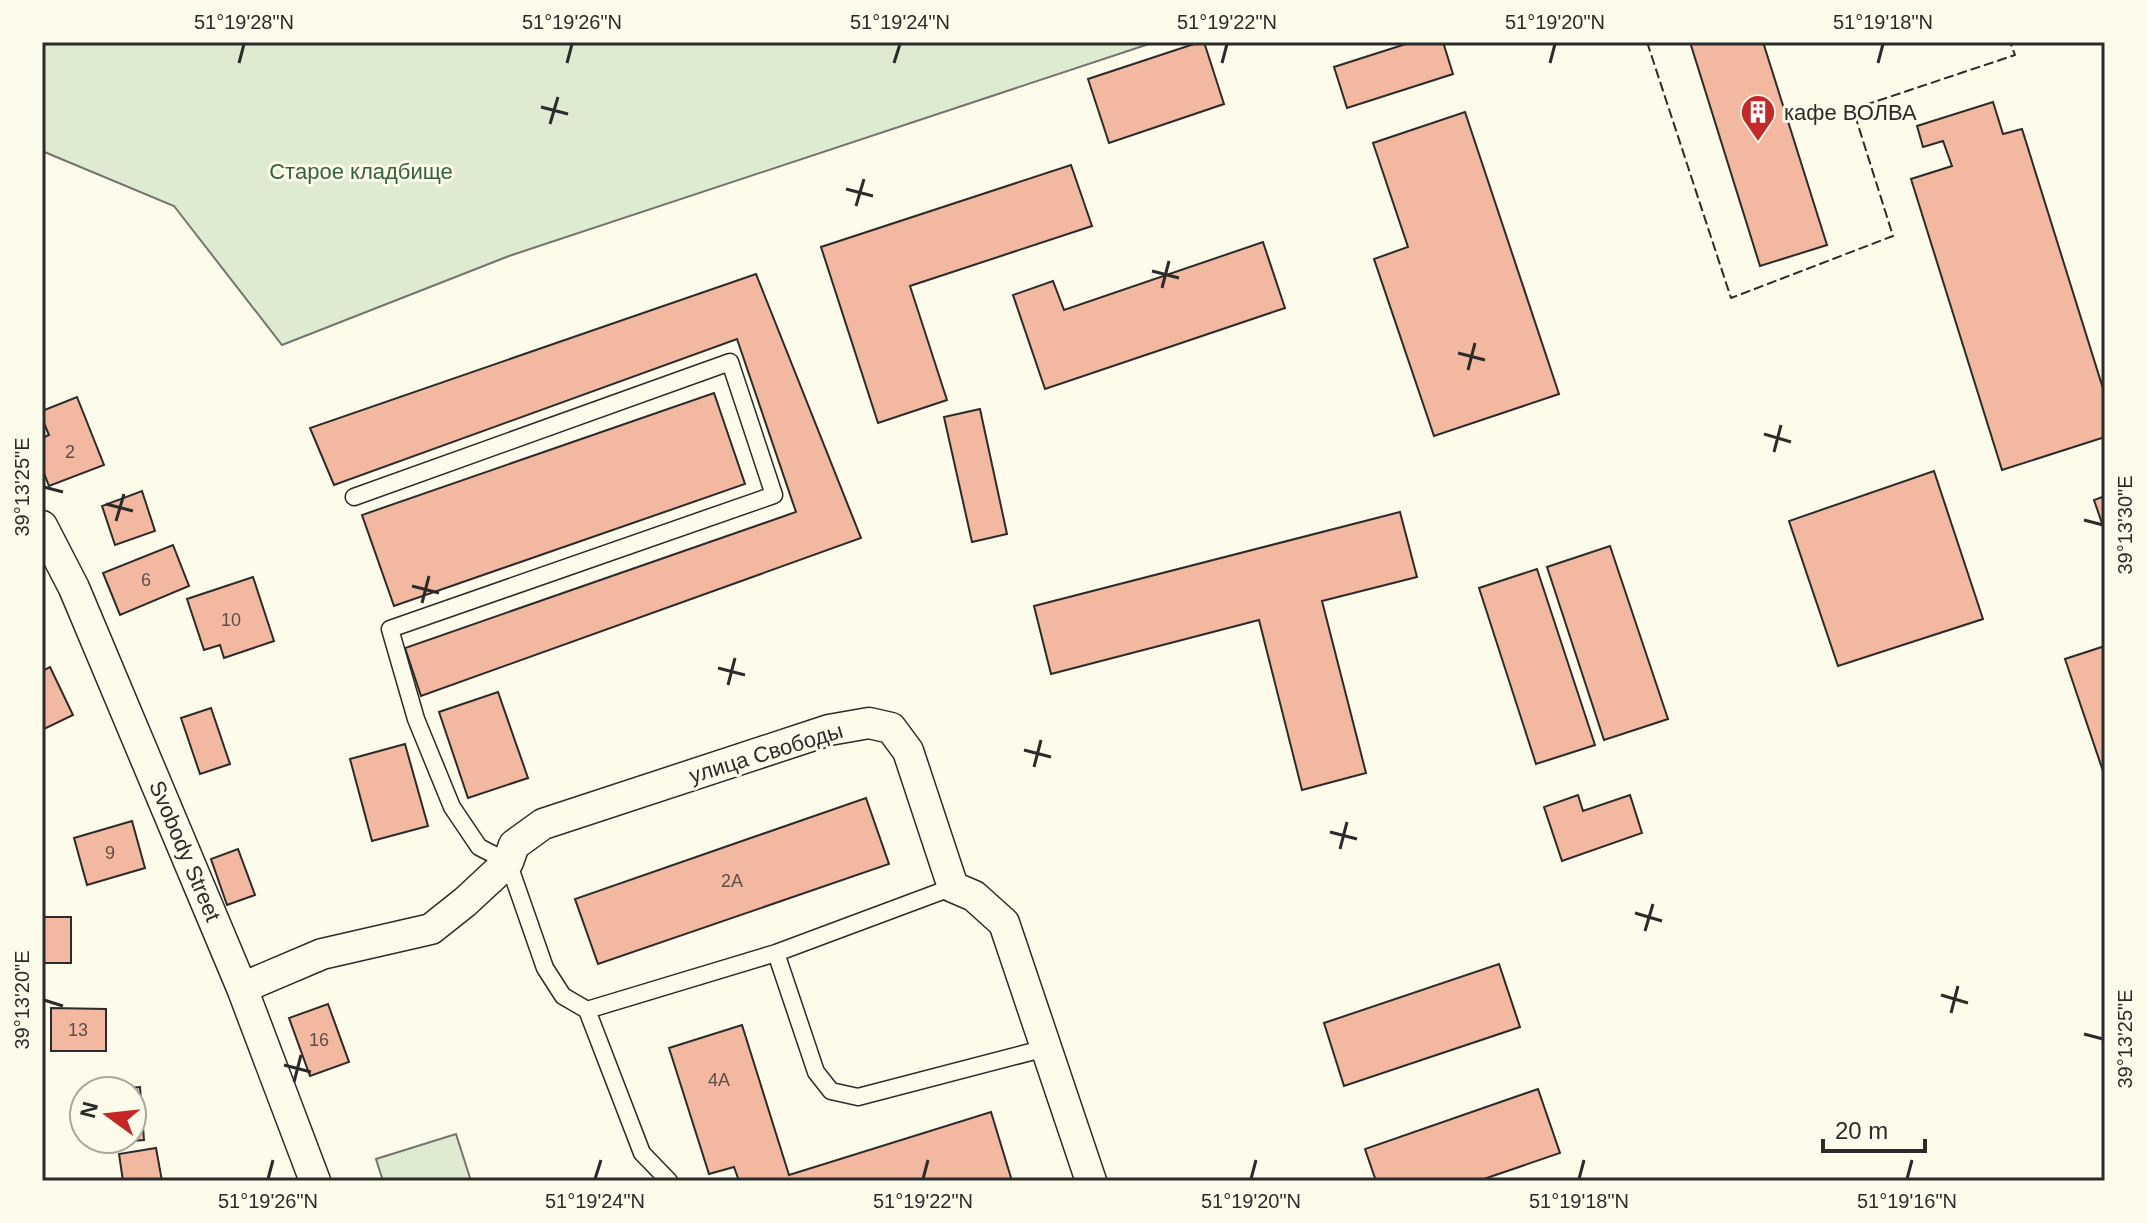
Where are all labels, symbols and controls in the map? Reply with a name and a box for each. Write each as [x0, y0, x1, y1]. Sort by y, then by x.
text: 51°19'28"N [194, 11, 294, 33]
text: 51°19'26"N [522, 11, 622, 33]
text: 51°19'24"N [850, 11, 950, 33]
text: 51°19'22"N [1177, 11, 1277, 33]
text: 51°19'20"N [1505, 11, 1605, 33]
text: 51°19'18"N [1833, 11, 1933, 33]
building icon: кафе ВОЛВА [1739, 93, 1777, 143]
place label: кафе ВОЛВА [1784, 100, 1917, 125]
park label: Старое кладбище [269, 159, 453, 184]
text: 39°13'25"E [11, 438, 33, 537]
house number: 2 [65, 442, 75, 462]
text: 39°13'30"E [2114, 476, 2136, 575]
house number: 6 [141, 570, 151, 590]
house number: 10 [221, 610, 241, 630]
street label: улица Свободы [686, 718, 846, 788]
street label: Svobody Street [144, 777, 226, 925]
house number: 9 [105, 843, 115, 863]
house number: 2А [721, 871, 743, 891]
text: 39°13'20"E [11, 951, 33, 1050]
text: 39°13'25"E [2114, 990, 2136, 1089]
house number: 13 [68, 1020, 88, 1040]
house number: 16 [309, 1030, 329, 1050]
house number: 4А [708, 1070, 730, 1090]
north arrow [68, 1075, 148, 1155]
text: N [75, 1099, 103, 1121]
scale bar [1823, 1103, 1925, 1153]
text: 20 m [1835, 1117, 1888, 1144]
text: 51°19'26"N [218, 1190, 318, 1212]
text: 51°19'24"N [545, 1190, 645, 1212]
text: 51°19'22"N [873, 1190, 973, 1212]
text: 51°19'20"N [1201, 1190, 1301, 1212]
text: 51°19'18"N [1529, 1190, 1629, 1212]
text: 51°19'16"N [1857, 1190, 1957, 1212]

